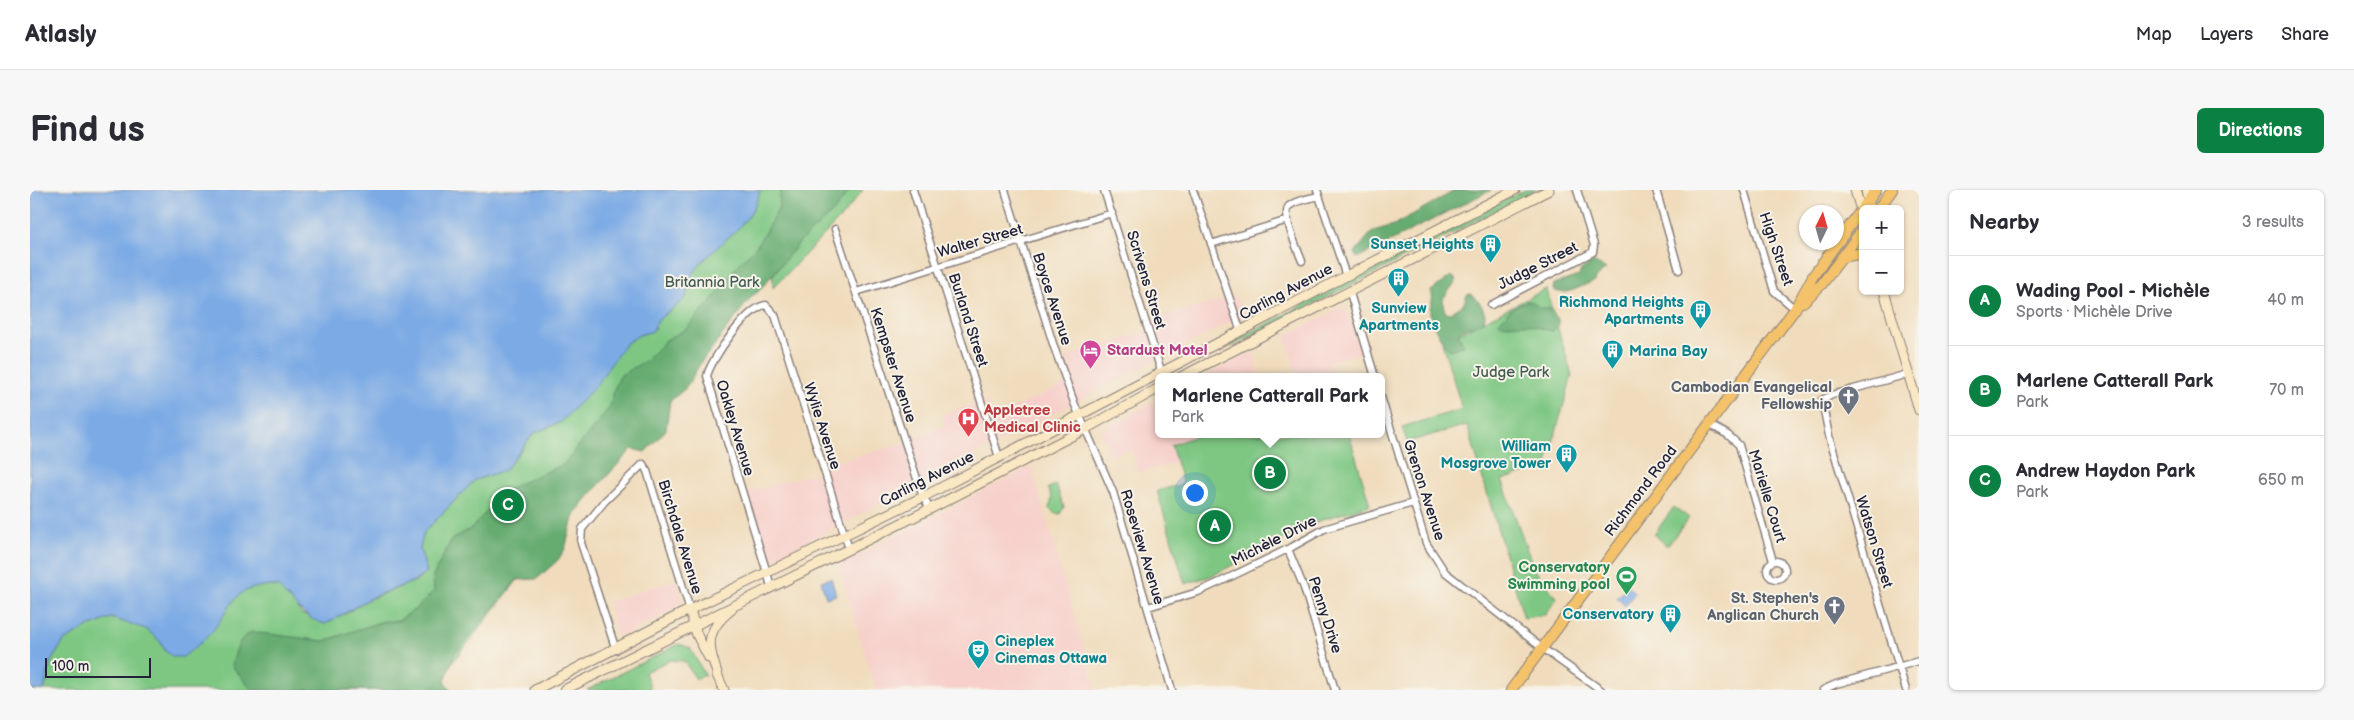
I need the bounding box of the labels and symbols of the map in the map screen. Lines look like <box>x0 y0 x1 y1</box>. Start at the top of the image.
north arrow <box>1799 205 1844 250</box>
street label: High Street <box>1755 210 1798 289</box>
street label: Walter Street <box>935 220 1025 262</box>
street label: Scrivens Street <box>1122 228 1170 332</box>
building icon: Sunset Heights <box>1478 232 1502 263</box>
place label: Sunset Heights <box>1371 235 1474 254</box>
street label: Judge Street <box>1495 238 1582 294</box>
street label: Boyce Avenue <box>1028 250 1076 348</box>
street label: Carling Avenue <box>1236 259 1336 325</box>
building icon: Sunview Apartments <box>1387 267 1411 298</box>
street label: Burland Street <box>944 271 992 370</box>
park label: Britannia Park <box>665 273 760 292</box>
place label: Richmond Heights Apartments <box>1559 293 1684 329</box>
place label: Sunview Apartments <box>1358 299 1439 335</box>
building icon: Richmond Heights Apartments <box>1688 299 1712 330</box>
street label: Kempster Avenue <box>865 305 921 425</box>
hotel icon: Stardust Motel <box>1079 338 1103 369</box>
building icon: Marina Bay <box>1601 339 1625 370</box>
place label: Stardust Motel <box>1107 341 1207 360</box>
place label: Marina Bay <box>1629 342 1707 361</box>
park label: Judge Park <box>1473 363 1550 382</box>
street label: Oakley Avenue <box>711 378 759 478</box>
place label: Cambodian Evangelical Fellowship <box>1671 378 1832 414</box>
street label: Wylie Avenue <box>799 380 845 472</box>
church icon: Cambodian Evangelical Fellowship <box>1836 384 1860 415</box>
place label: Appletree Medical Clinic <box>983 401 1081 437</box>
hospital icon: Appletree Medical Clinic <box>956 407 980 438</box>
street label: Grenon Avenue <box>1399 437 1449 543</box>
place label: William Mosgrove Tower <box>1440 437 1552 473</box>
street label: Richmond Road <box>1601 442 1681 540</box>
building icon: William Mosgrove Tower <box>1555 443 1579 474</box>
street label: Carling Avenue <box>877 447 977 511</box>
street label: Marielle Court <box>1744 447 1790 545</box>
pin: B <box>1254 454 1286 492</box>
street label: Birchdale Avenue <box>654 477 706 597</box>
your location <box>1182 480 1208 506</box>
pin: C <box>492 486 524 524</box>
street label: Roseview Avenue <box>1115 487 1169 607</box>
street label: Watson Street <box>1851 494 1897 591</box>
pin: A <box>1199 507 1231 545</box>
street label: Michèle Drive <box>1228 511 1320 571</box>
place label: Conservatory Swimming pool <box>1508 558 1610 594</box>
sports icon: Conservatory Swimming pool <box>1614 564 1638 595</box>
street label: Penny Drive <box>1304 574 1346 656</box>
place label: St. Stephen's Anglican Church <box>1706 589 1819 625</box>
church icon: St. Stephen's Anglican Church <box>1823 595 1847 626</box>
building icon: Conservatory <box>1658 602 1682 633</box>
place label: Conservatory <box>1562 605 1654 624</box>
place label: Cineplex Cinemas Ottawa <box>995 632 1107 668</box>
theatre icon: Cineplex Cinemas Ottawa <box>967 638 991 669</box>
scale bar <box>45 655 151 678</box>

